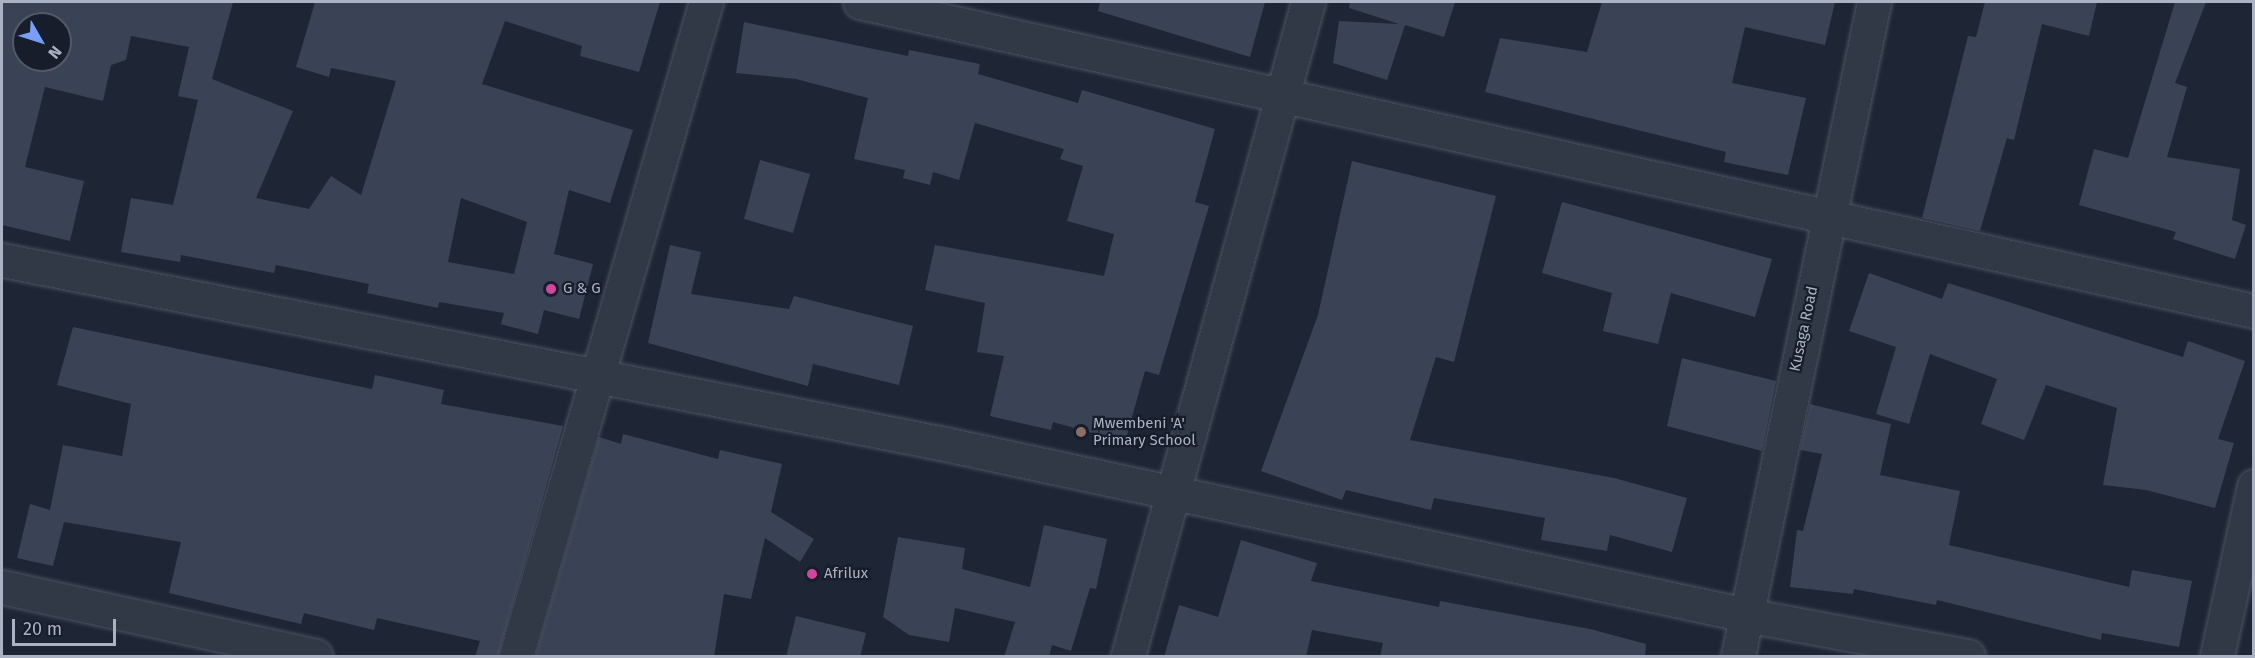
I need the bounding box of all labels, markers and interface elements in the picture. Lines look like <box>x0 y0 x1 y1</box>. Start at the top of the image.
north arrow <box>12 12 72 72</box>
text: N <box>44 42 66 62</box>
place label: G & G <box>563 280 601 298</box>
marker: G & G <box>544 282 558 296</box>
street label: Kusaga Road <box>1786 285 1822 373</box>
place label: Mwembeni 'A' Primary School <box>1093 414 1196 449</box>
marker: Mwembeni 'A' Primary School <box>1074 425 1088 439</box>
place label: Afrilux <box>824 565 868 583</box>
marker: Afrilux <box>805 567 819 581</box>
scale bar <box>15 607 118 645</box>
text: 20 m <box>23 618 62 640</box>

